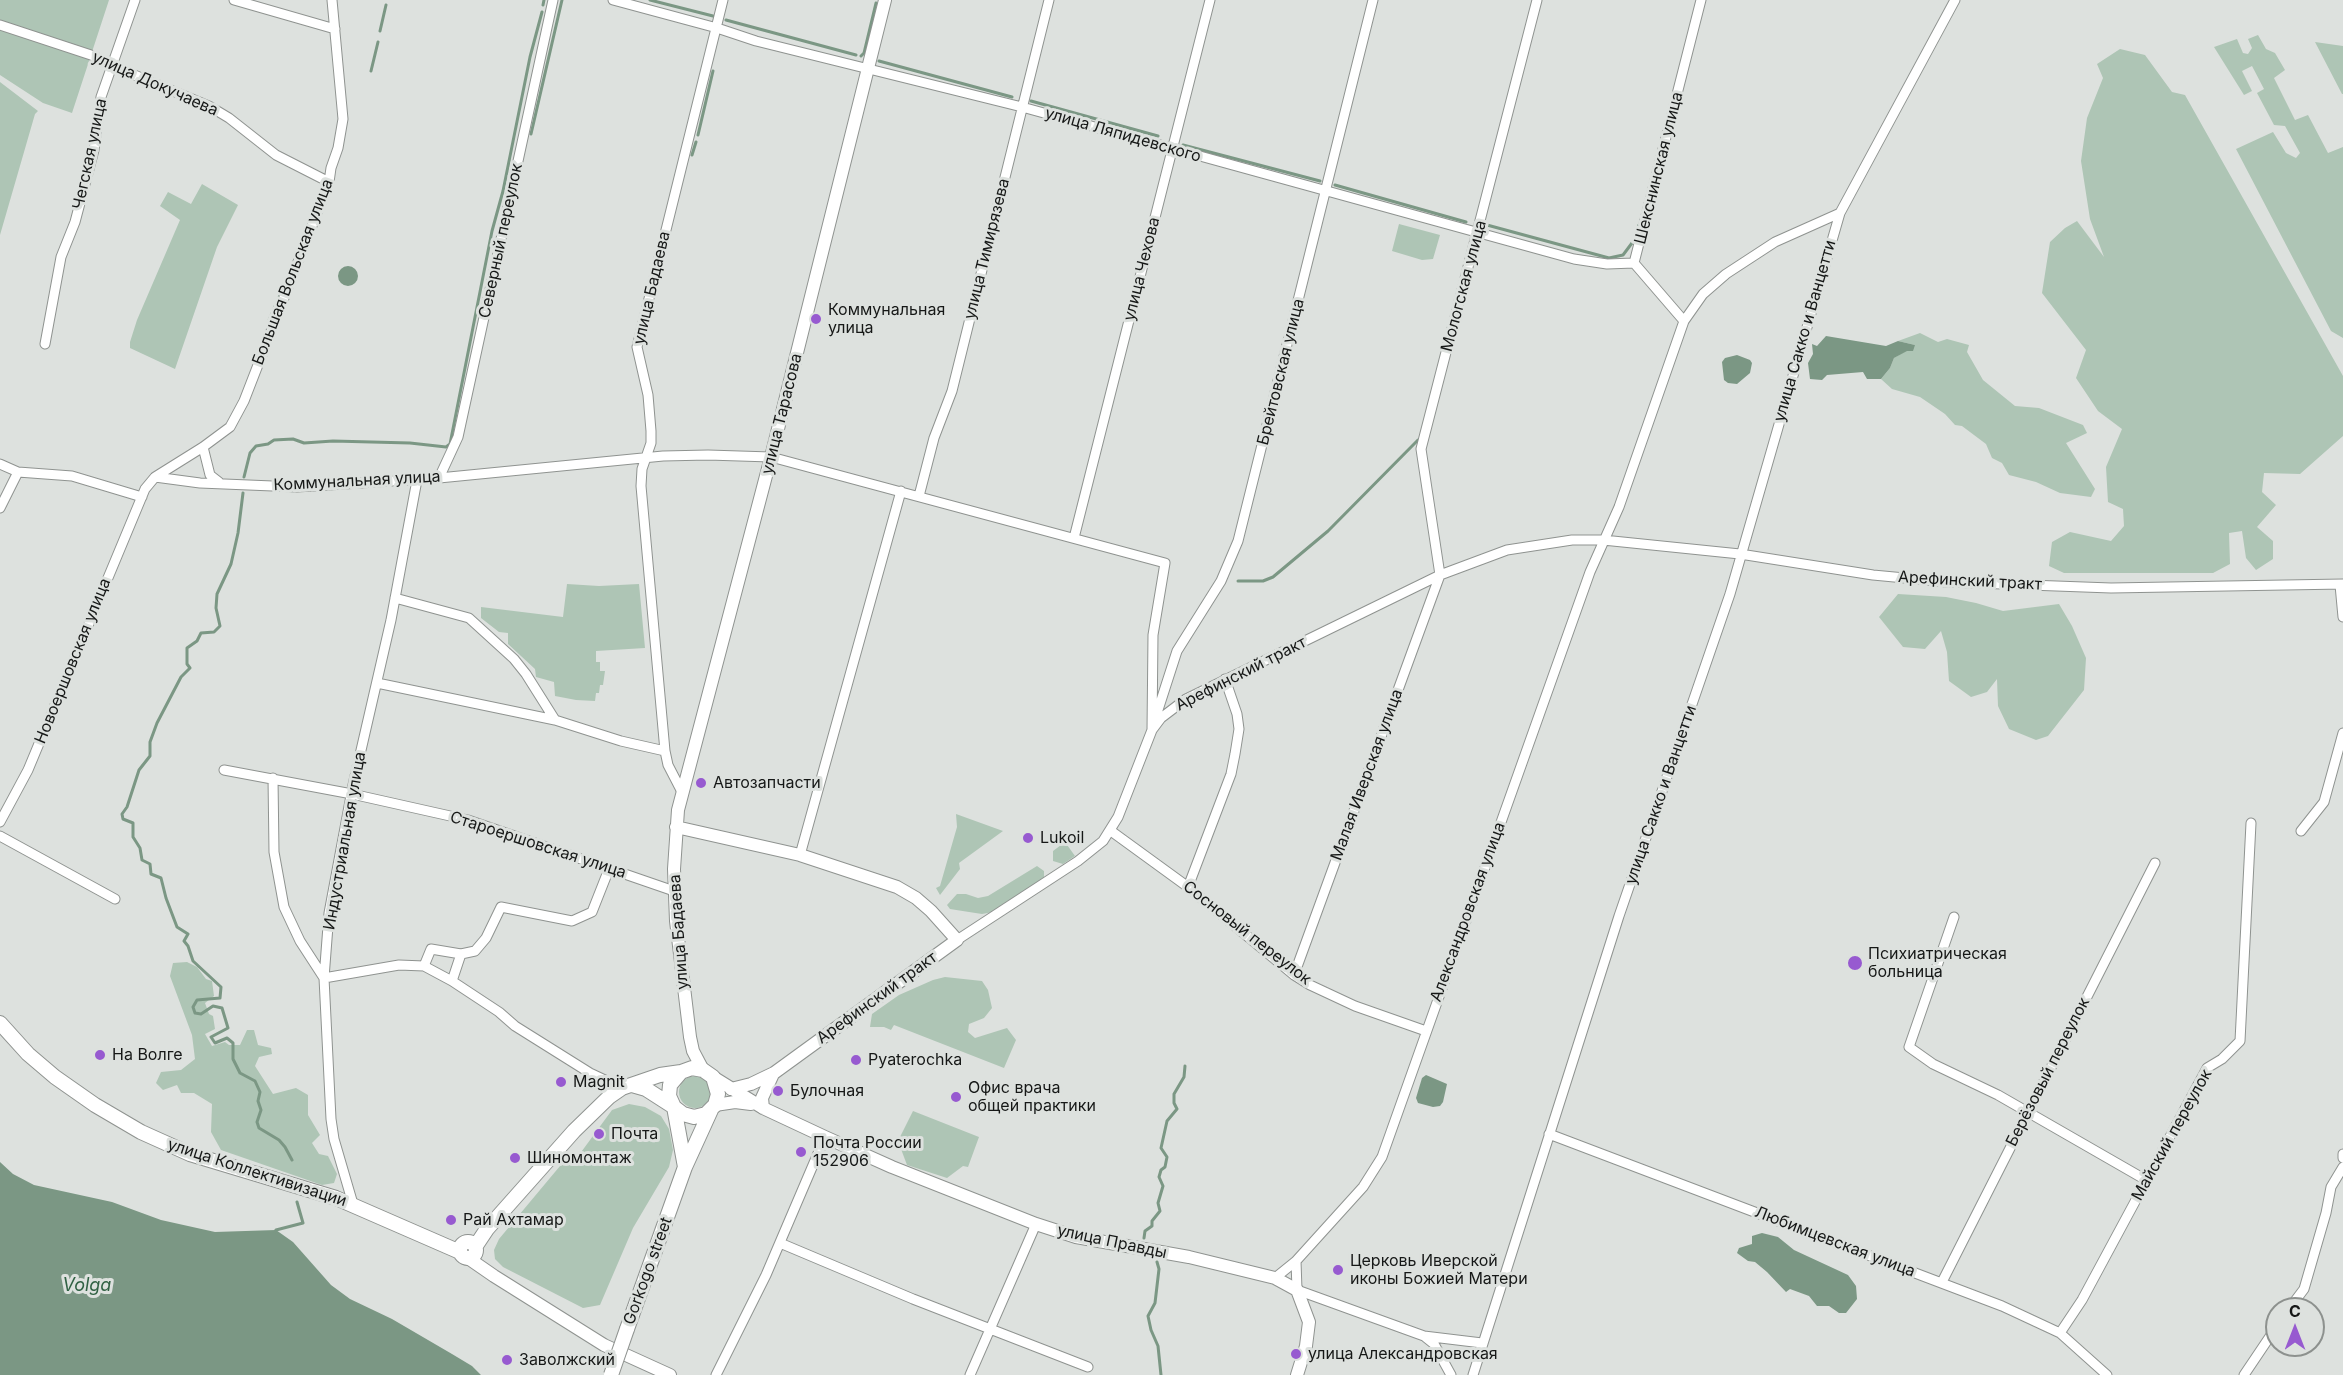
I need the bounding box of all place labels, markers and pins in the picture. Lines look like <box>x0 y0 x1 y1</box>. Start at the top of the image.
place label: Коммунальная улица <box>828 300 945 338</box>
marker: Коммунальная улица <box>809 312 823 326</box>
place label: Автозапчасти <box>713 773 821 793</box>
marker: Автозапчасти <box>694 776 708 790</box>
place label: Lukoil <box>1040 828 1084 848</box>
marker: Lukoil <box>1021 831 1035 845</box>
place label: Психиатрическая больница <box>1868 944 2007 982</box>
marker: Психиатрическая больница <box>1846 954 1864 972</box>
place label: На Волге <box>112 1045 183 1065</box>
marker: На Волге <box>93 1048 107 1062</box>
place label: Pyaterochka <box>868 1050 962 1070</box>
marker: Pyaterochka <box>849 1053 863 1067</box>
place label: Magnit <box>573 1072 625 1092</box>
marker: Magnit <box>554 1075 568 1089</box>
place label: Офис врача общей практики <box>968 1078 1096 1116</box>
place label: Булочная <box>790 1081 864 1101</box>
marker: Булочная <box>771 1084 785 1098</box>
marker: Офис врача общей практики <box>949 1090 963 1104</box>
place label: Почта <box>611 1124 658 1144</box>
marker: Почта <box>592 1127 606 1141</box>
place label: Почта России 152906 <box>813 1133 922 1171</box>
marker: Почта России 152906 <box>794 1145 808 1159</box>
place label: Шиномонтаж <box>527 1148 632 1168</box>
marker: Шиномонтаж <box>508 1151 522 1165</box>
place label: Рай Ахтамар <box>463 1210 564 1230</box>
marker: Рай Ахтамар <box>444 1213 458 1227</box>
place label: Церковь Иверской иконы Божией Матери <box>1350 1251 1528 1289</box>
marker: Церковь Иверской иконы Божией Матери <box>1331 1263 1345 1277</box>
place label: улица Александровская <box>1308 1344 1498 1364</box>
marker: улица Александровская <box>1289 1347 1303 1361</box>
place label: Заволжский <box>519 1350 615 1370</box>
marker: Заволжский <box>500 1353 514 1367</box>

